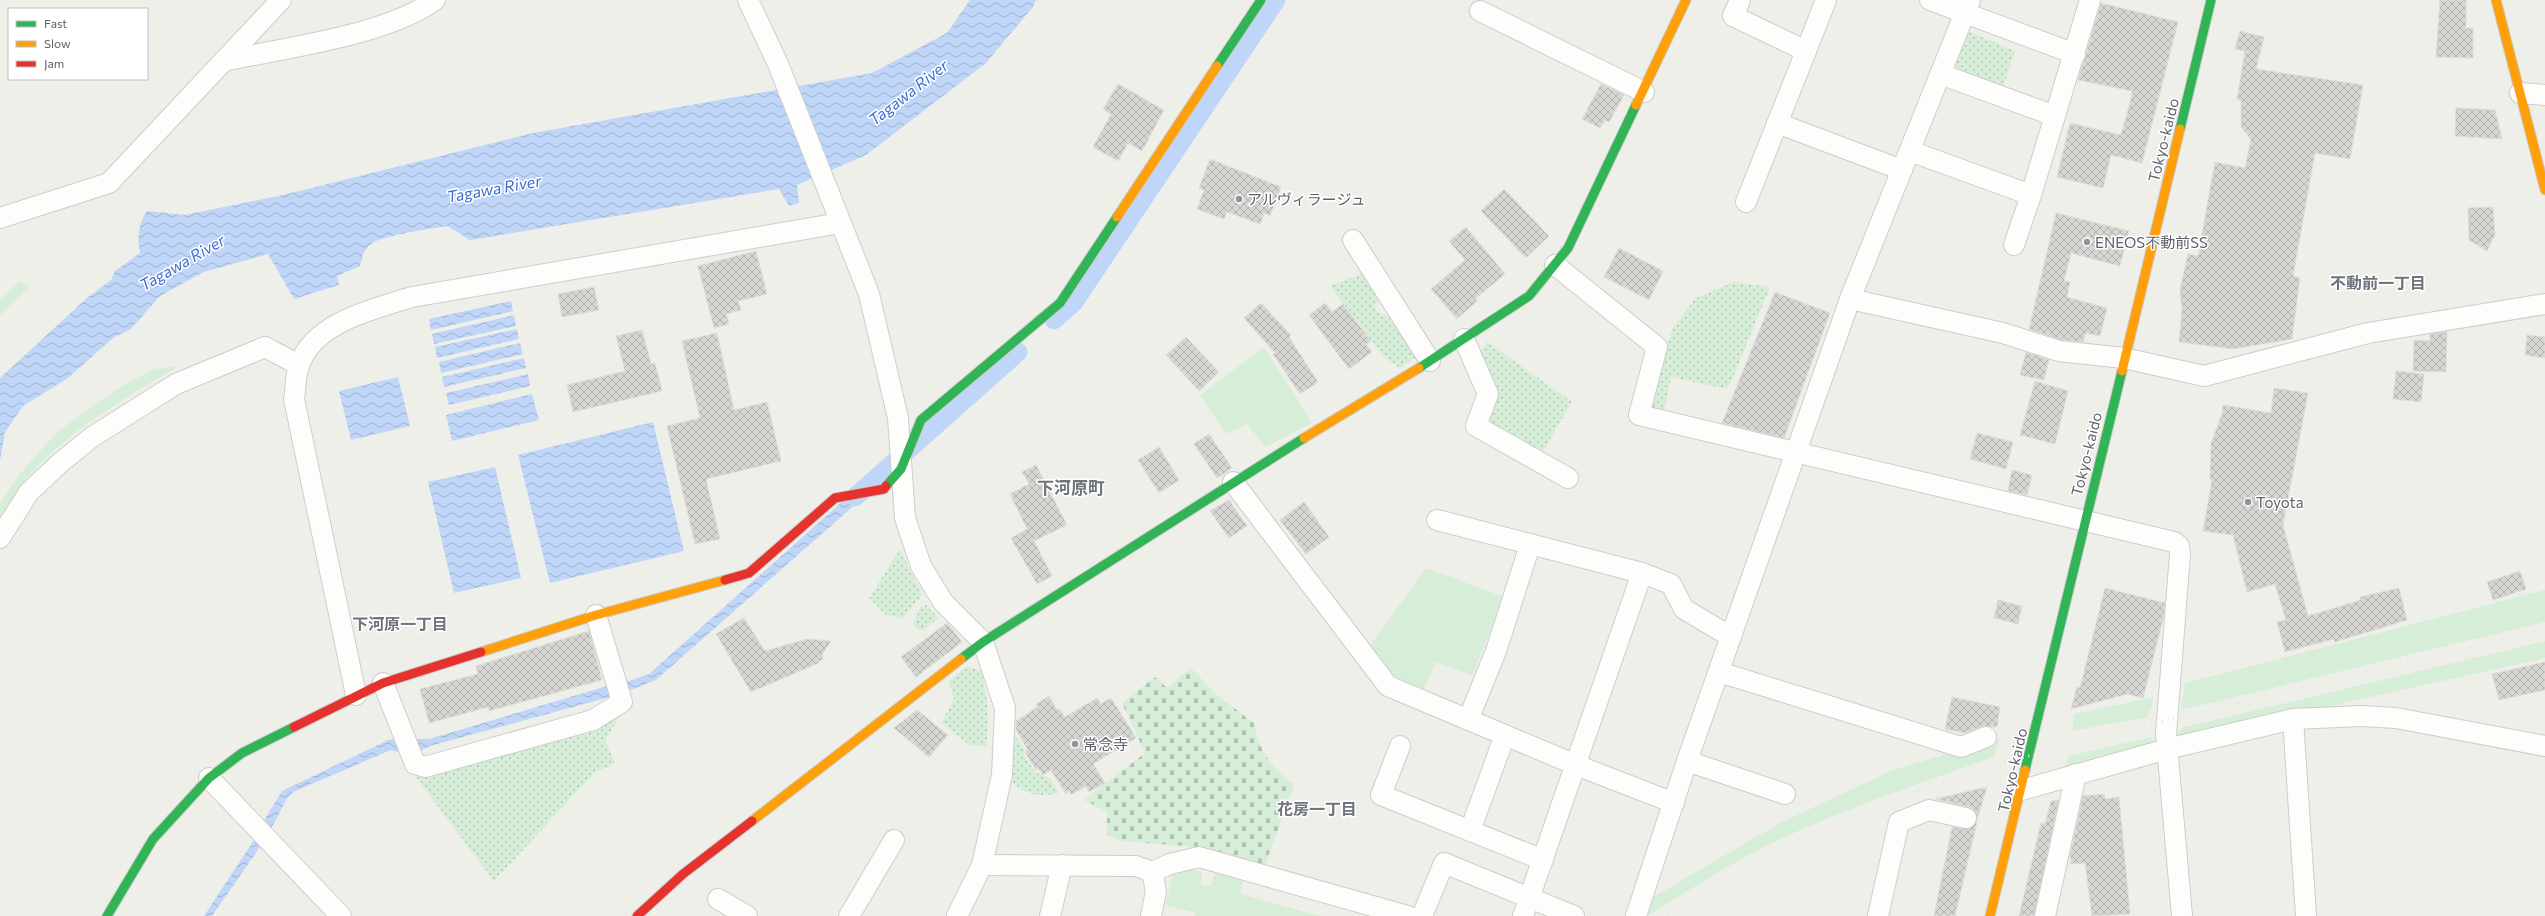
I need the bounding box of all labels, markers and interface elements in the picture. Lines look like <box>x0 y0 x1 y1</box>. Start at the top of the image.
legend <box>8 8 148 80</box>
text: Fast <box>44 16 67 30</box>
text: Slow <box>44 36 71 50</box>
water label: Tagawa River <box>864 55 952 129</box>
text: Jam <box>44 56 64 71</box>
street label: Tokyo-kaido <box>2144 96 2182 184</box>
water label: Tagawa River <box>445 170 543 206</box>
place label: アルヴィラージュ <box>1247 190 1366 208</box>
marker: アルヴィラージュ <box>1234 194 1244 204</box>
water label: Tagawa River <box>136 230 229 294</box>
place label: ENEOS不動前SS <box>2095 233 2208 251</box>
marker: ENEOS不動前SS <box>2082 237 2092 247</box>
district label: 不動前一丁目 <box>2330 273 2426 292</box>
street label: Tokyo-kaido <box>2067 410 2105 498</box>
district label: 下河原町 <box>1037 477 1105 498</box>
place label: Toyota <box>2256 493 2304 511</box>
marker: Toyota <box>2243 497 2253 507</box>
district label: 下河原一丁目 <box>352 614 448 633</box>
street label: Tokyo-kaido <box>1994 726 2030 814</box>
place label: 常念寺 <box>1083 735 1128 753</box>
marker: 常念寺 <box>1070 739 1080 749</box>
district label: 花房一丁目 <box>1277 799 1357 818</box>

